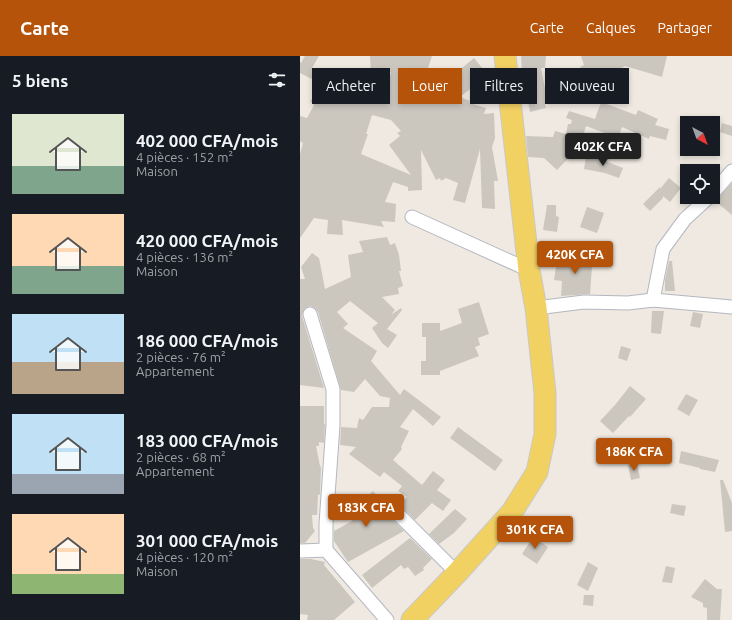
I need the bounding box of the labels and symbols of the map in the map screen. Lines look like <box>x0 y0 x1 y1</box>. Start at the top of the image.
north arrow <box>680 116 720 156</box>
pin: 402K CFA <box>562 133 644 167</box>
pin: 420K CFA <box>534 241 616 275</box>
pin: 186K CFA <box>593 438 675 472</box>
pin: 183K CFA <box>325 494 407 528</box>
pin: 301K CFA <box>494 516 576 550</box>

